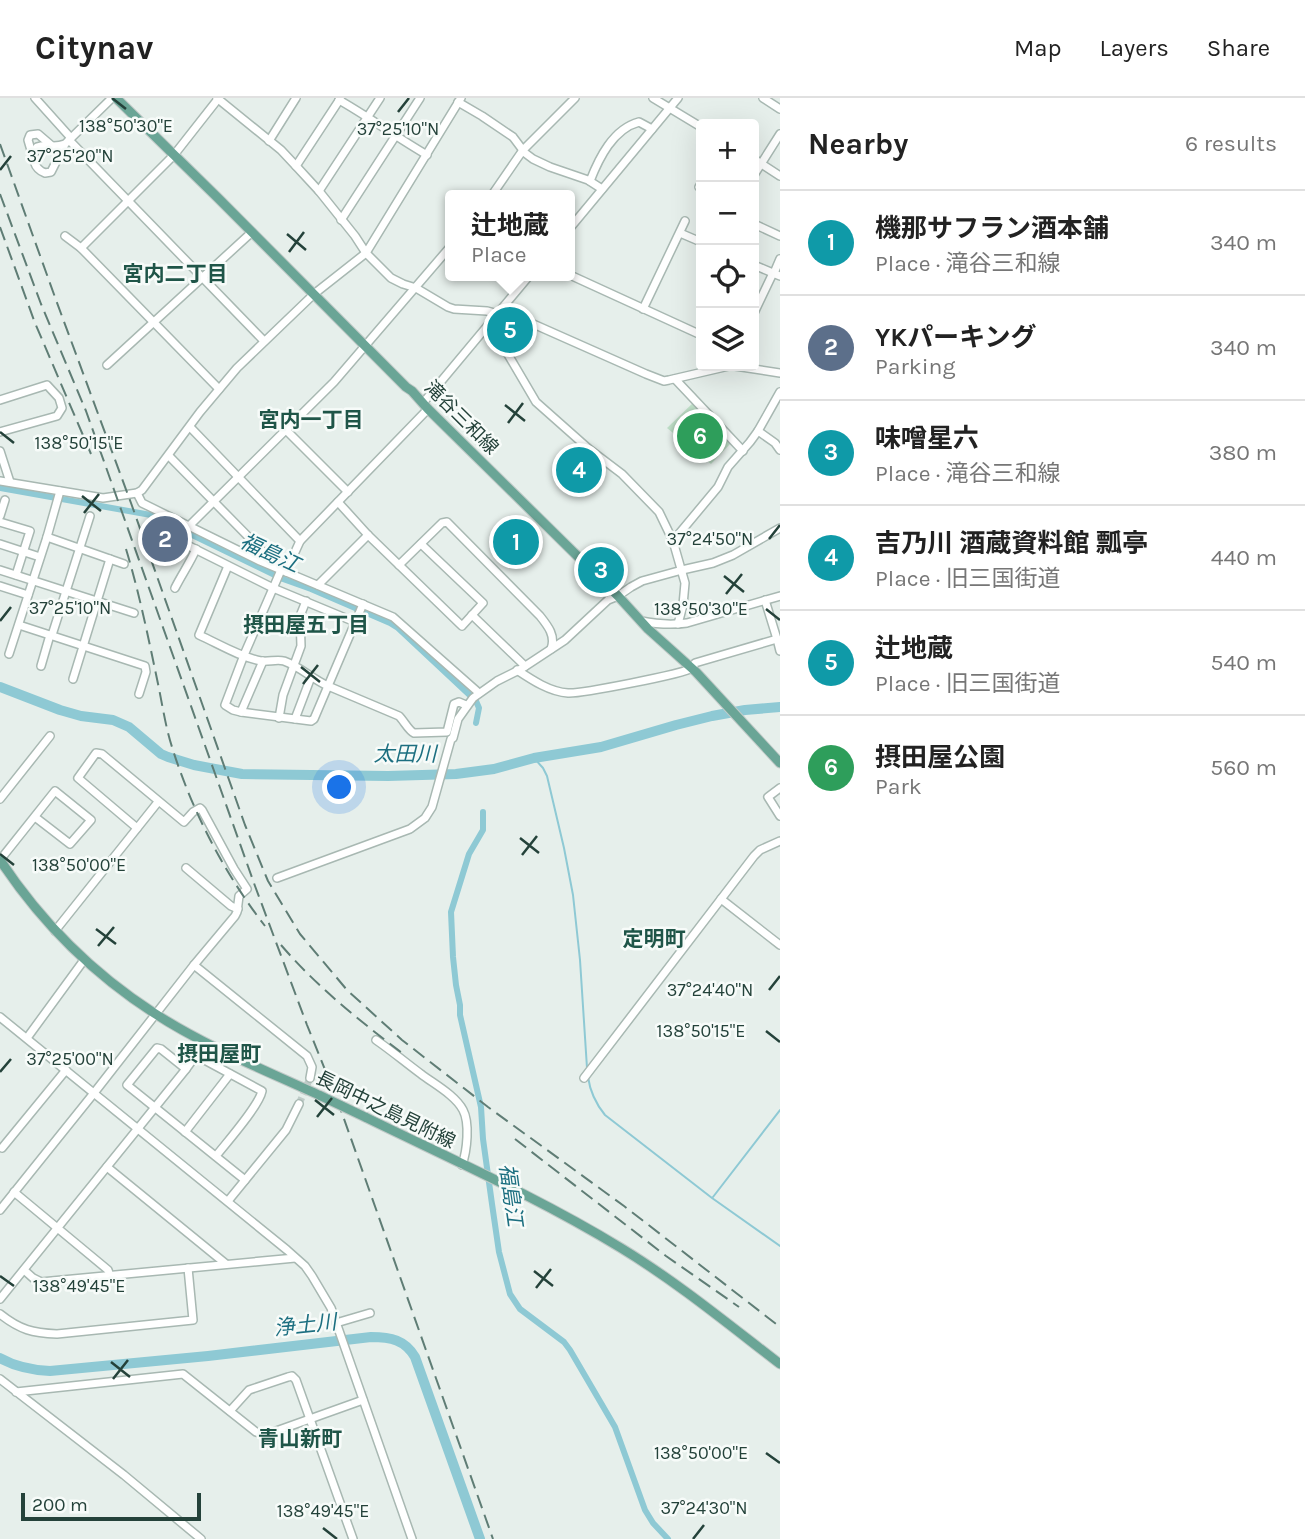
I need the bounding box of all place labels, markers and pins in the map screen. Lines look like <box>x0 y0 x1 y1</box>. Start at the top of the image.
pin: 5 <box>487 304 533 356</box>
pin: 6 <box>677 410 723 462</box>
pin: 4 <box>556 444 602 496</box>
pin: 2 <box>142 513 188 565</box>
pin: 1 <box>493 516 539 568</box>
pin: 3 <box>578 544 624 596</box>

